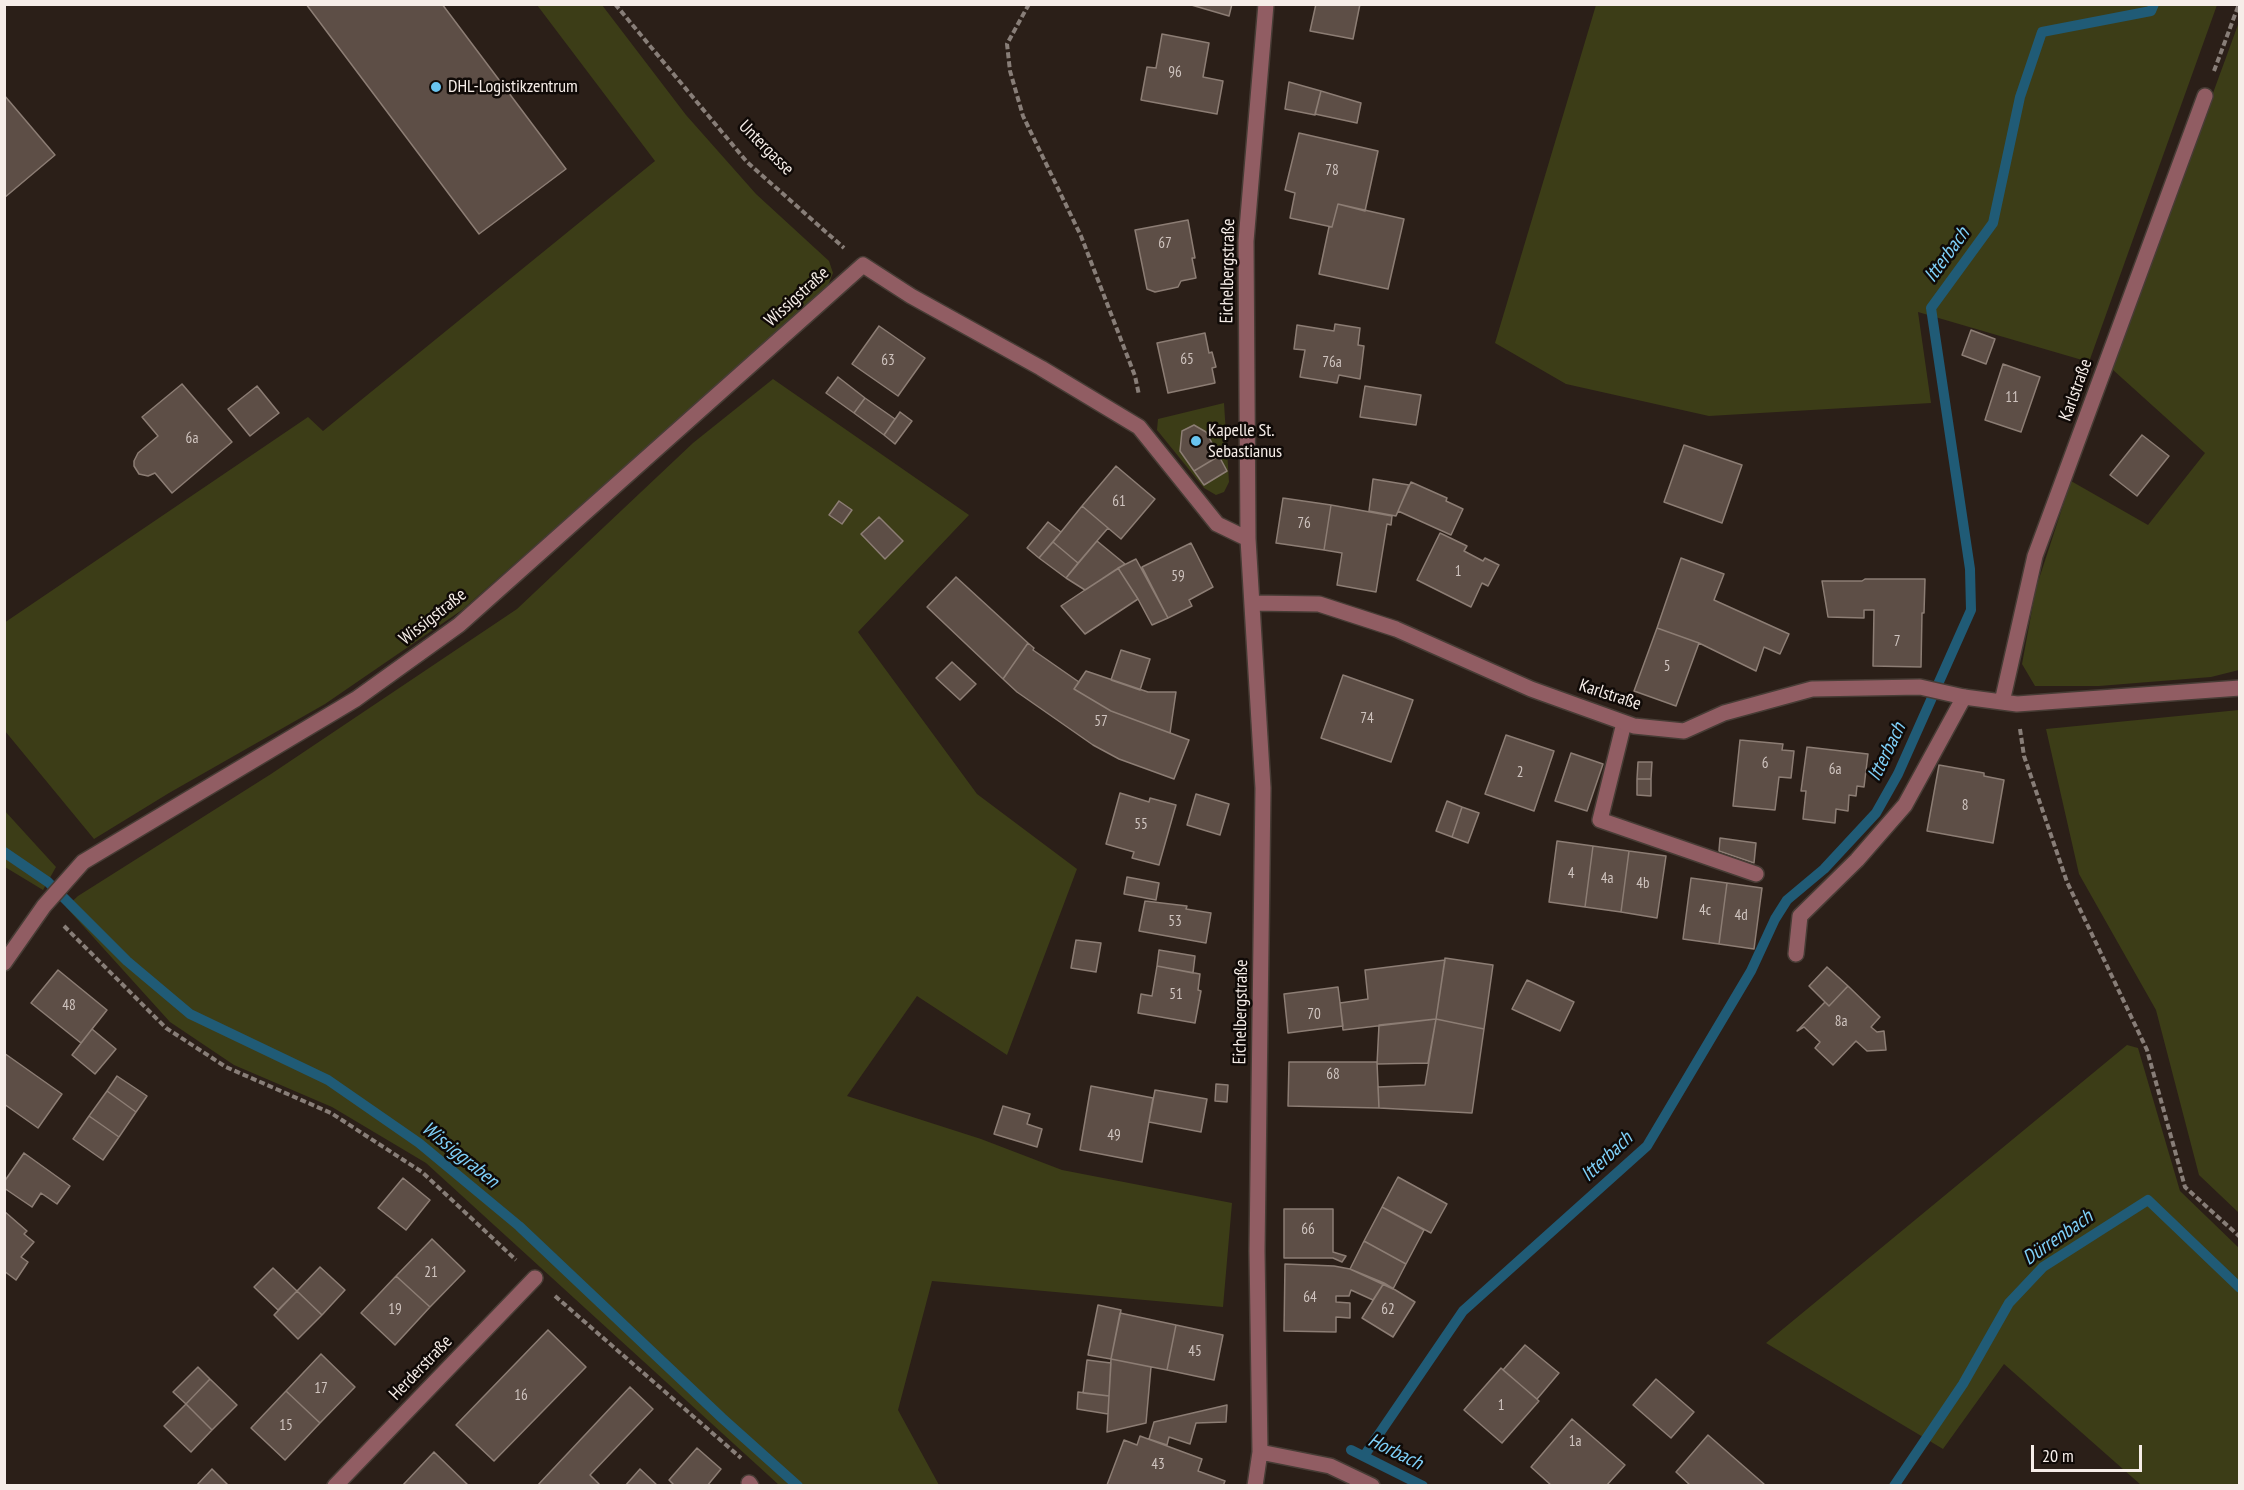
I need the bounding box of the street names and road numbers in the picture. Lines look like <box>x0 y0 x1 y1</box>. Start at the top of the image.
street label: Untergasse <box>734 116 798 180</box>
street label: Eichelbergstraße <box>1216 218 1240 324</box>
street label: Wissigstraße <box>760 262 834 332</box>
street label: Karlstraße <box>2055 356 2097 424</box>
street label: Wissigstraße <box>395 584 471 650</box>
street label: Karlstraße <box>1576 675 1644 715</box>
street label: Eichelbergstraße <box>1229 959 1253 1065</box>
street label: Herderstraße <box>385 1331 457 1405</box>

